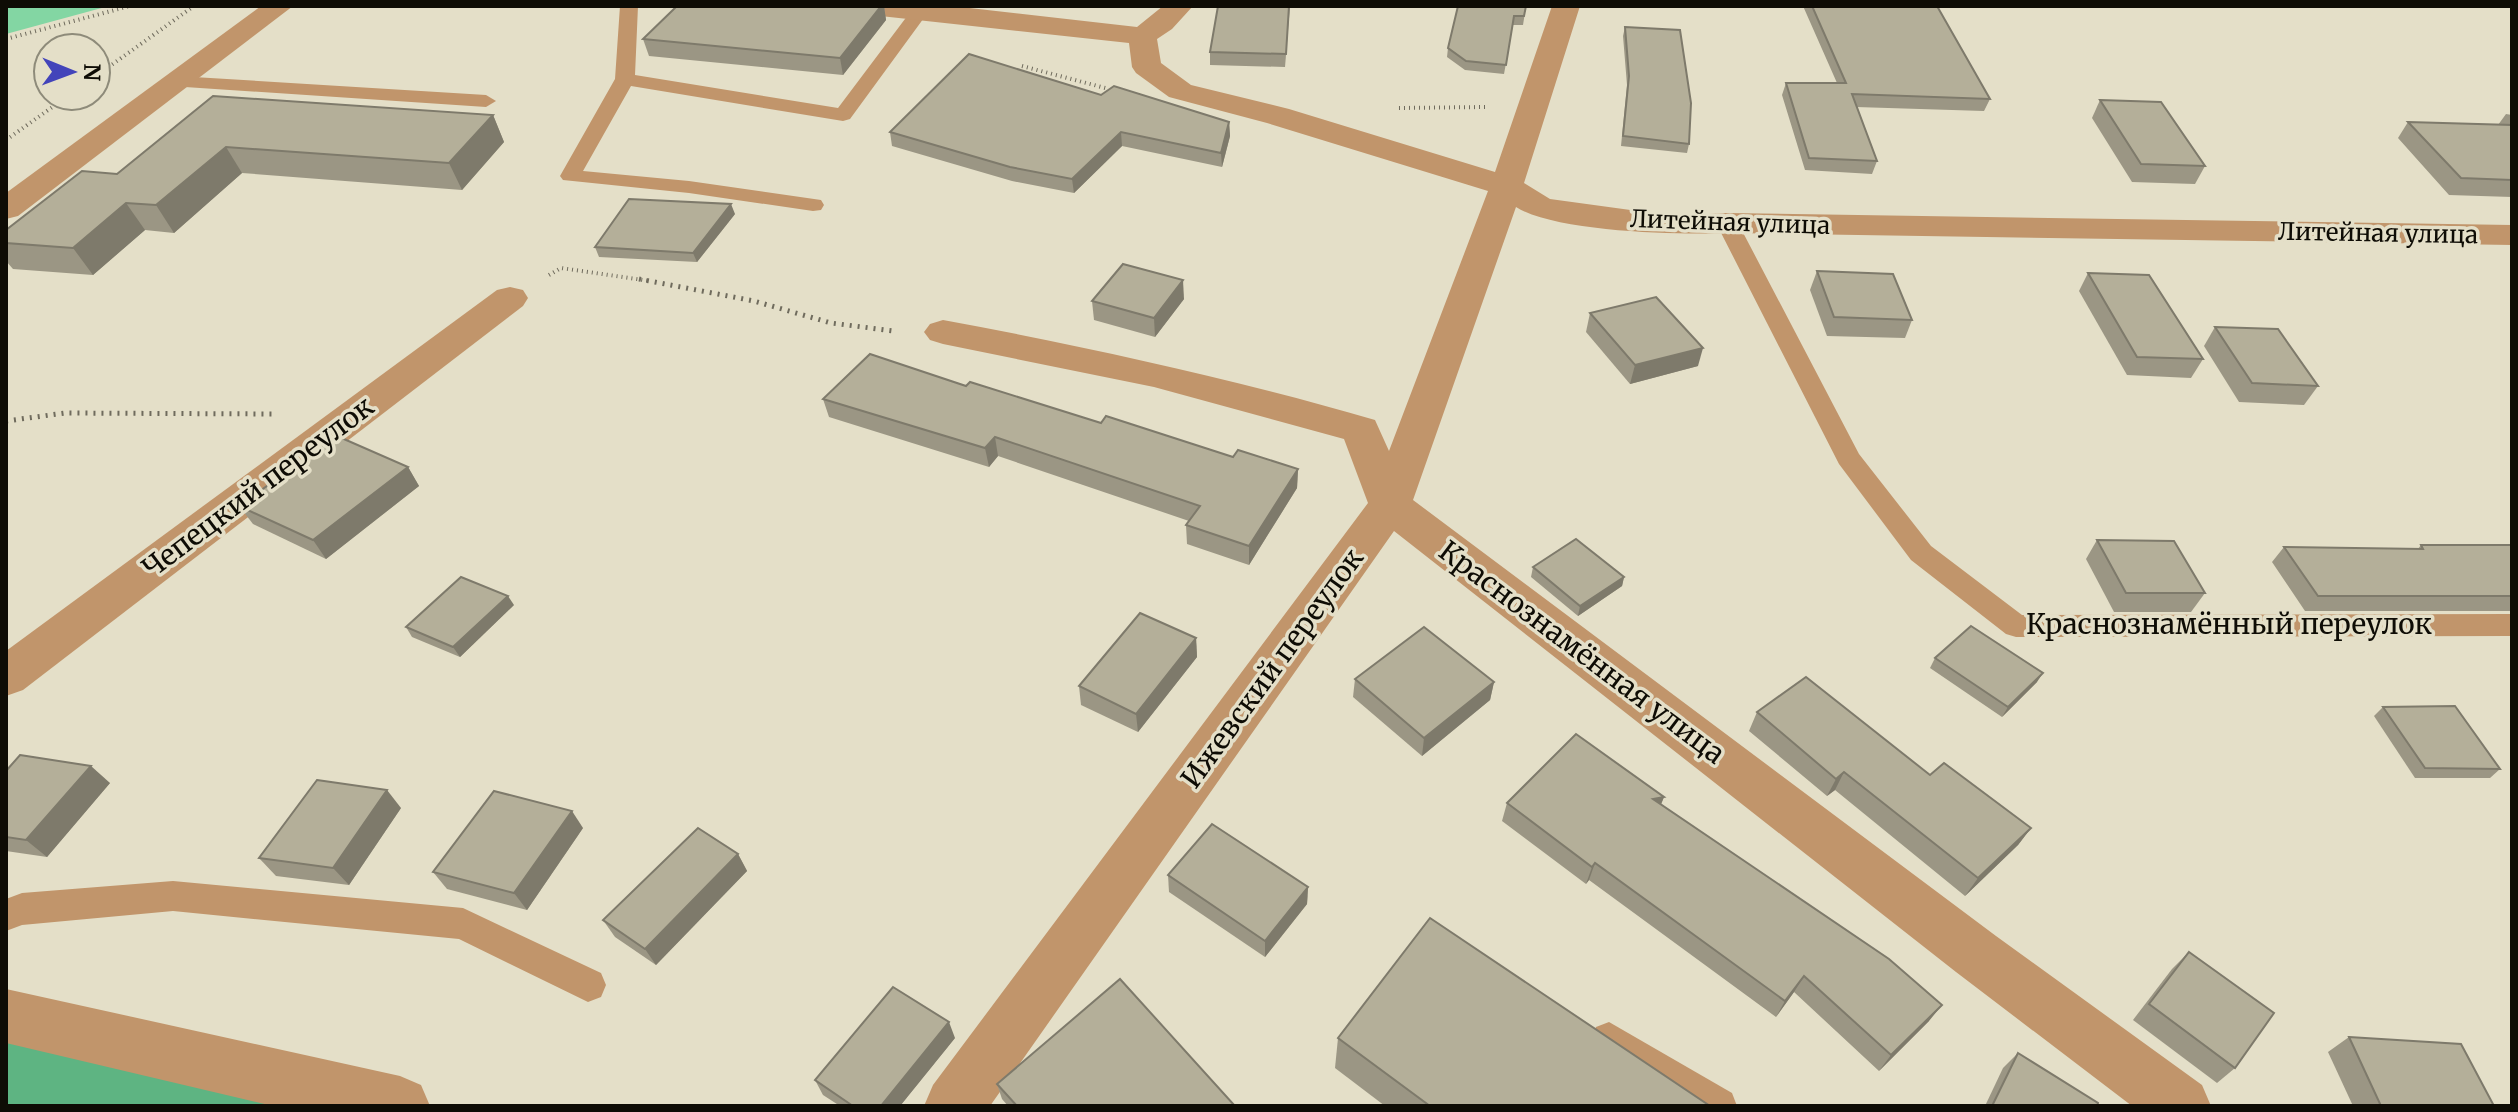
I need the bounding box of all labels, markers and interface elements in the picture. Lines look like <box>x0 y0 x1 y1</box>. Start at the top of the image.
north arrow <box>32 32 112 112</box>
text: N <box>78 63 106 82</box>
street label: Литейная улица <box>1629 203 1831 241</box>
street label: Литейная улица <box>2278 216 2478 250</box>
street label: Чепецкий переулок <box>135 388 381 586</box>
street label: Краснознамённая улица <box>1432 533 1732 771</box>
street label: Ижевский переулок <box>1173 541 1371 795</box>
street label: Краснознамённый переулок <box>2026 606 2432 642</box>

